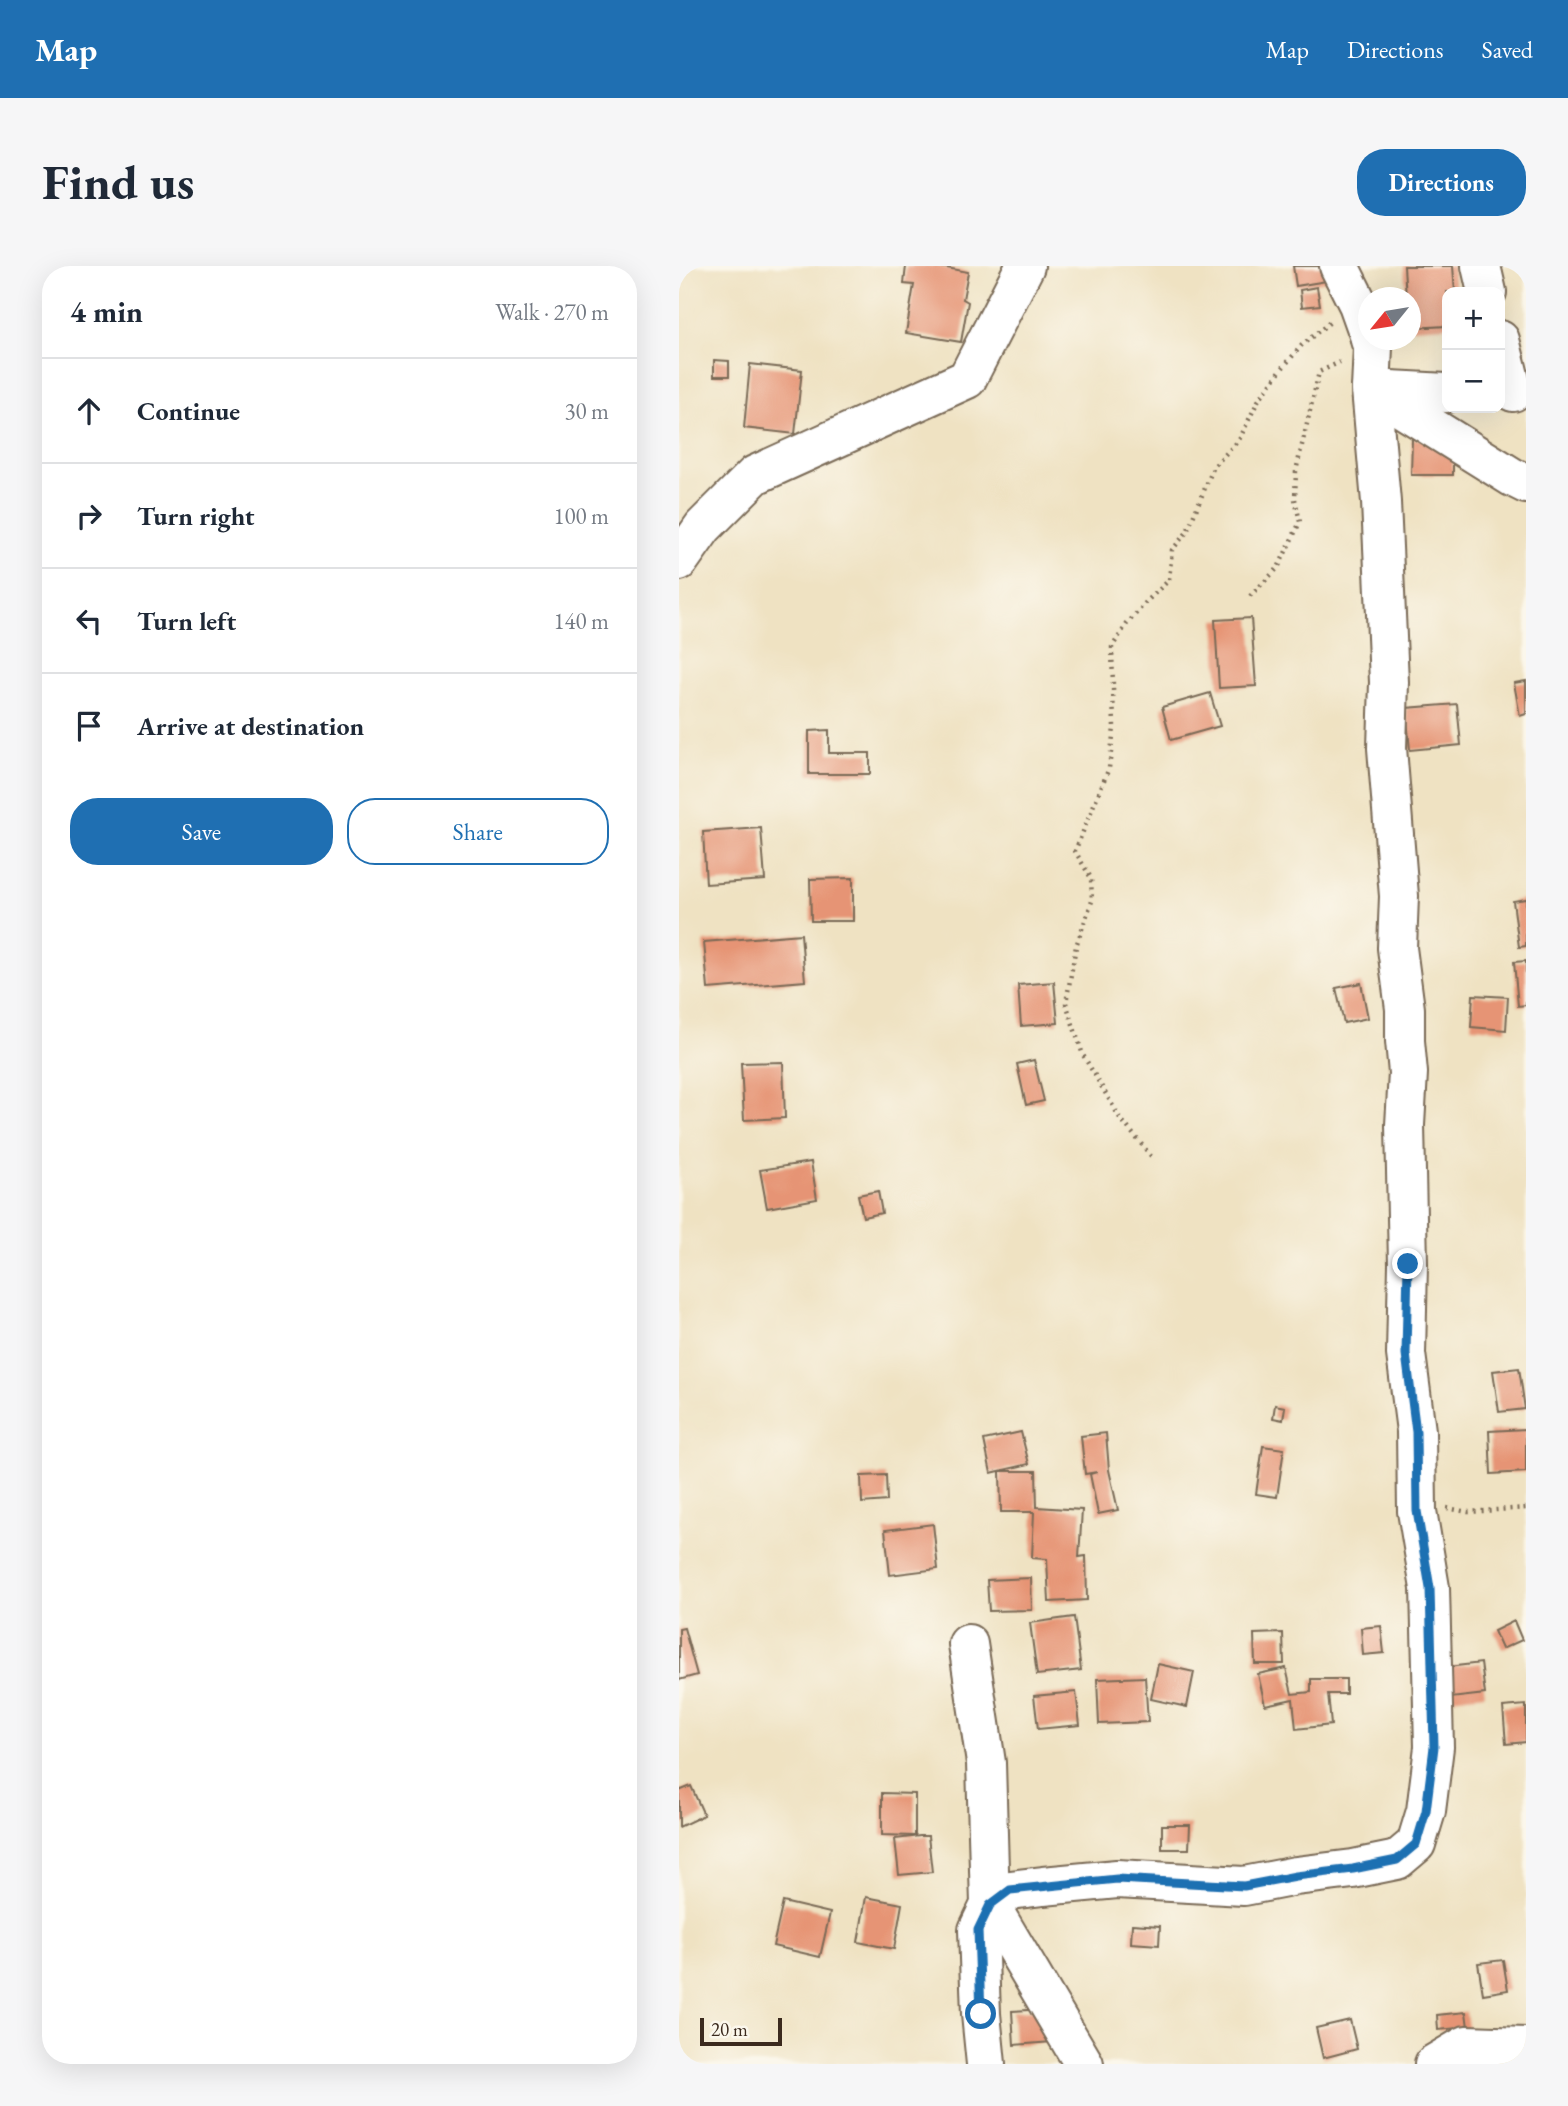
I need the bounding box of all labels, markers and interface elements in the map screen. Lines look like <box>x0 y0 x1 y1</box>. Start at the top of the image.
text: Map <box>35 28 97 71</box>
text: Map <box>1266 34 1309 65</box>
text: Directions <box>1347 34 1444 65</box>
text: Saved <box>1482 34 1533 65</box>
button: Directions <box>1357 149 1526 216</box>
text: Find us <box>42 150 194 214</box>
north arrow <box>1358 287 1421 350</box>
map controls <box>1442 287 1505 413</box>
button: + <box>1442 287 1505 350</box>
text: 4 min <box>70 292 143 331</box>
text: Walk · 270 m <box>495 297 609 327</box>
button: − <box>1442 350 1505 413</box>
icon: ahead <box>70 392 108 430</box>
text: Continue <box>137 394 240 428</box>
text: 30 m <box>564 396 609 426</box>
icon: right <box>70 497 108 535</box>
text: Turn right <box>137 499 255 533</box>
text: 100 m <box>553 501 609 531</box>
icon: left <box>70 602 108 640</box>
text: Turn left <box>137 604 236 638</box>
text: 140 m <box>553 606 609 636</box>
icon: arrive <box>70 707 108 745</box>
text: Arrive at destination <box>137 709 364 743</box>
button: Save <box>70 798 333 865</box>
button: Share <box>347 798 609 865</box>
route end <box>1392 1248 1423 1279</box>
route start <box>965 1998 996 2029</box>
scale bar <box>700 2015 782 2047</box>
text: 20 m <box>711 2017 748 2042</box>

